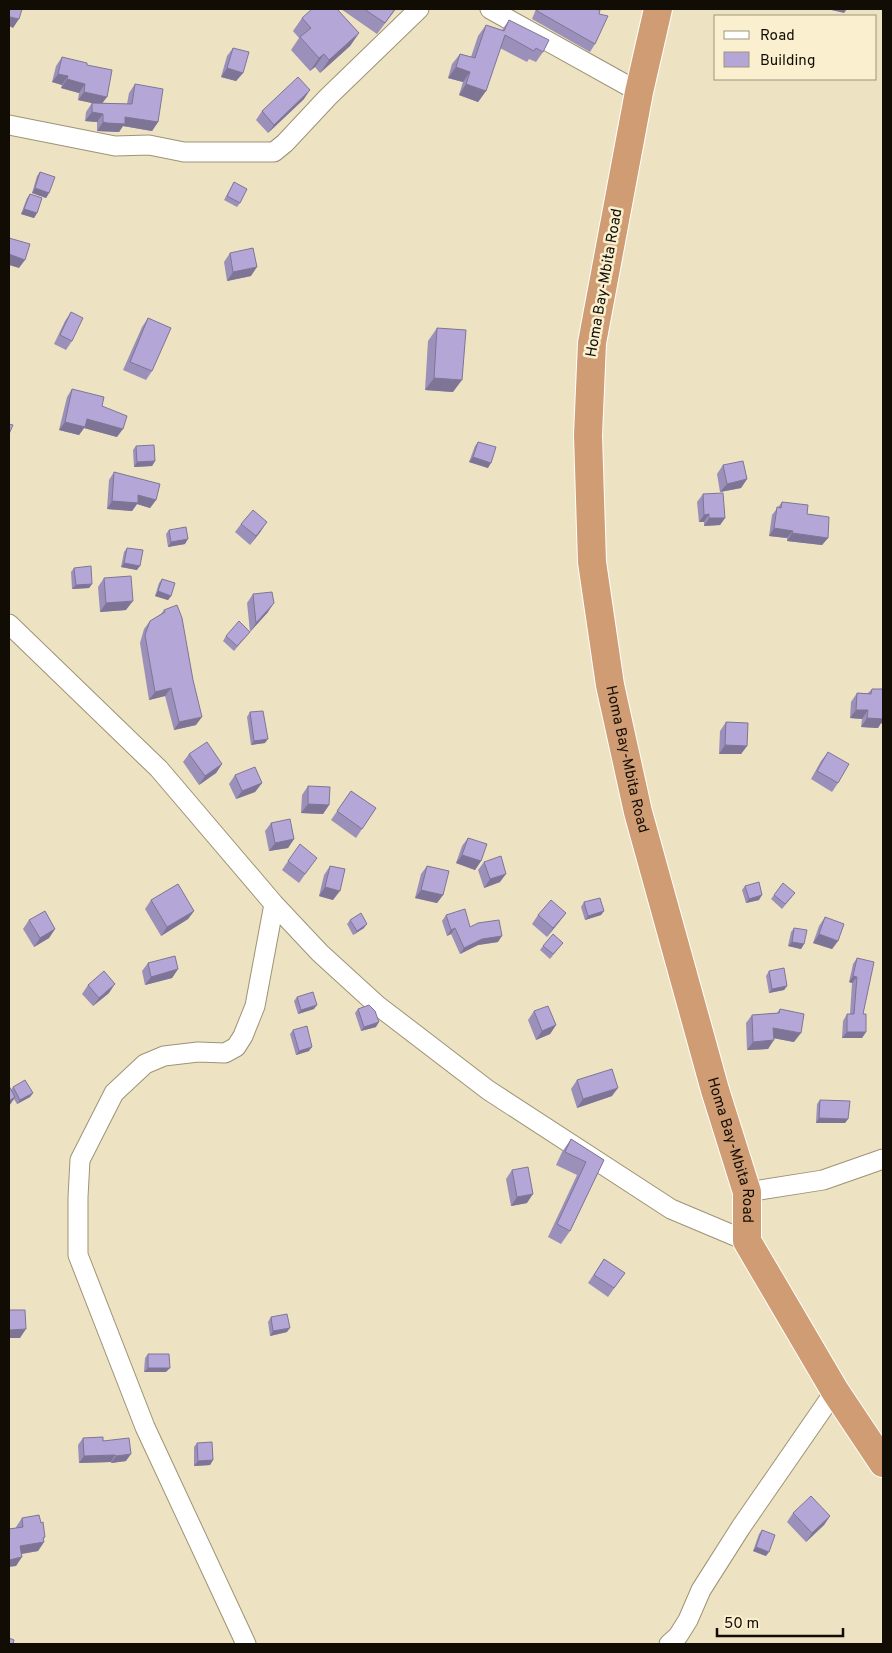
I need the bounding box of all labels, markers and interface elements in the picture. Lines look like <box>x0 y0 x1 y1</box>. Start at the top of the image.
legend <box>714 15 877 80</box>
text: Road <box>760 27 795 46</box>
text: Building <box>760 52 815 71</box>
street label: Homa Bay-Mbita Road <box>583 207 627 359</box>
street label: Homa Bay-Mbita Road <box>601 684 653 835</box>
street label: Homa Bay-Mbita Road <box>702 1075 757 1223</box>
scale bar <box>717 1606 843 1638</box>
text: 50 m <box>724 1615 759 1634</box>

